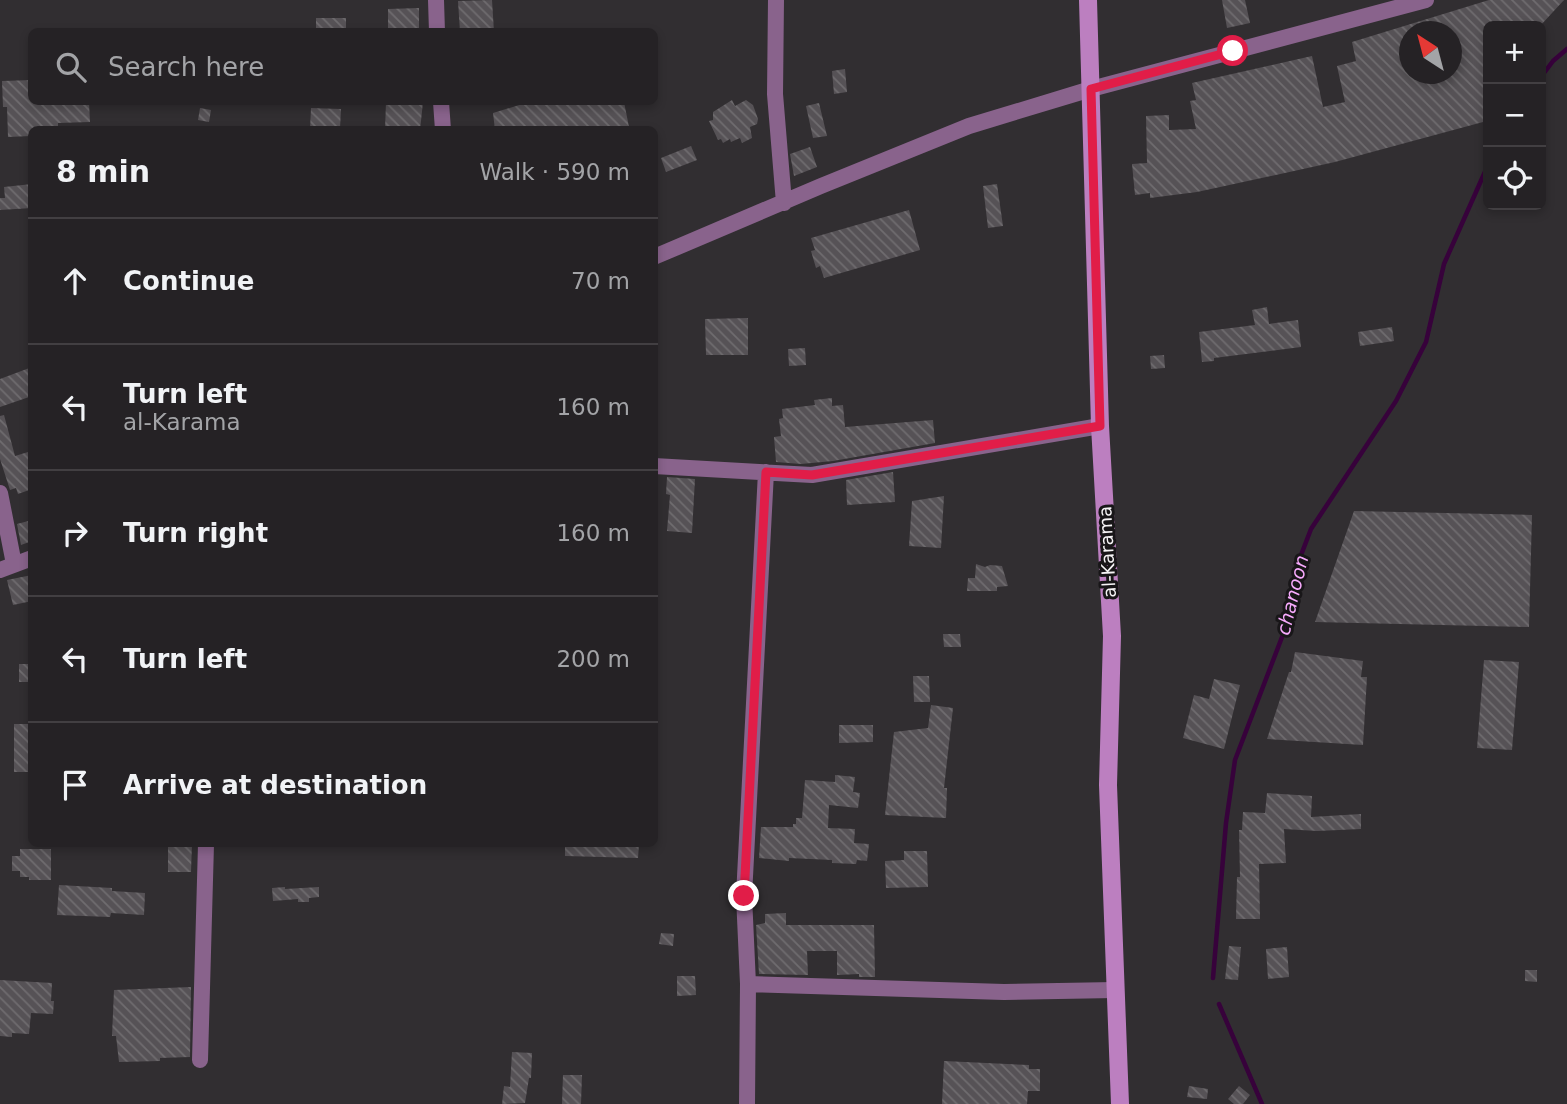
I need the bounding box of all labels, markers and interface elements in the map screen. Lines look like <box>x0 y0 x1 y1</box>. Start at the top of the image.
north arrow <box>1399 21 1462 84</box>
map controls <box>1483 21 1546 210</box>
button: + <box>1483 21 1546 84</box>
search box <box>28 28 658 105</box>
route start <box>1217 35 1248 66</box>
icon: search <box>52 48 90 86</box>
text: Search here <box>108 52 264 82</box>
button: − <box>1483 84 1546 147</box>
button: locate <box>1483 147 1546 210</box>
text: 8 min <box>56 154 150 189</box>
text: Walk · 590 m <box>479 159 630 185</box>
icon: ahead <box>56 262 94 300</box>
text: Continue <box>123 266 254 296</box>
text: 70 m <box>571 268 630 294</box>
text: Turn left <box>123 379 247 409</box>
icon: left <box>56 388 94 426</box>
text: 160 m <box>556 394 630 420</box>
text: al-Karama <box>123 409 241 435</box>
street label: al-Karama <box>1094 505 1120 599</box>
icon: right <box>56 514 94 552</box>
text: Turn right <box>123 518 268 548</box>
text: 160 m <box>556 520 630 546</box>
water label: chanoon <box>1271 553 1313 637</box>
icon: left <box>56 640 94 678</box>
text: Turn left <box>123 644 247 674</box>
text: 200 m <box>556 646 630 672</box>
icon: arrive <box>56 766 94 804</box>
text: Arrive at destination <box>123 770 427 800</box>
route end <box>728 880 759 911</box>

